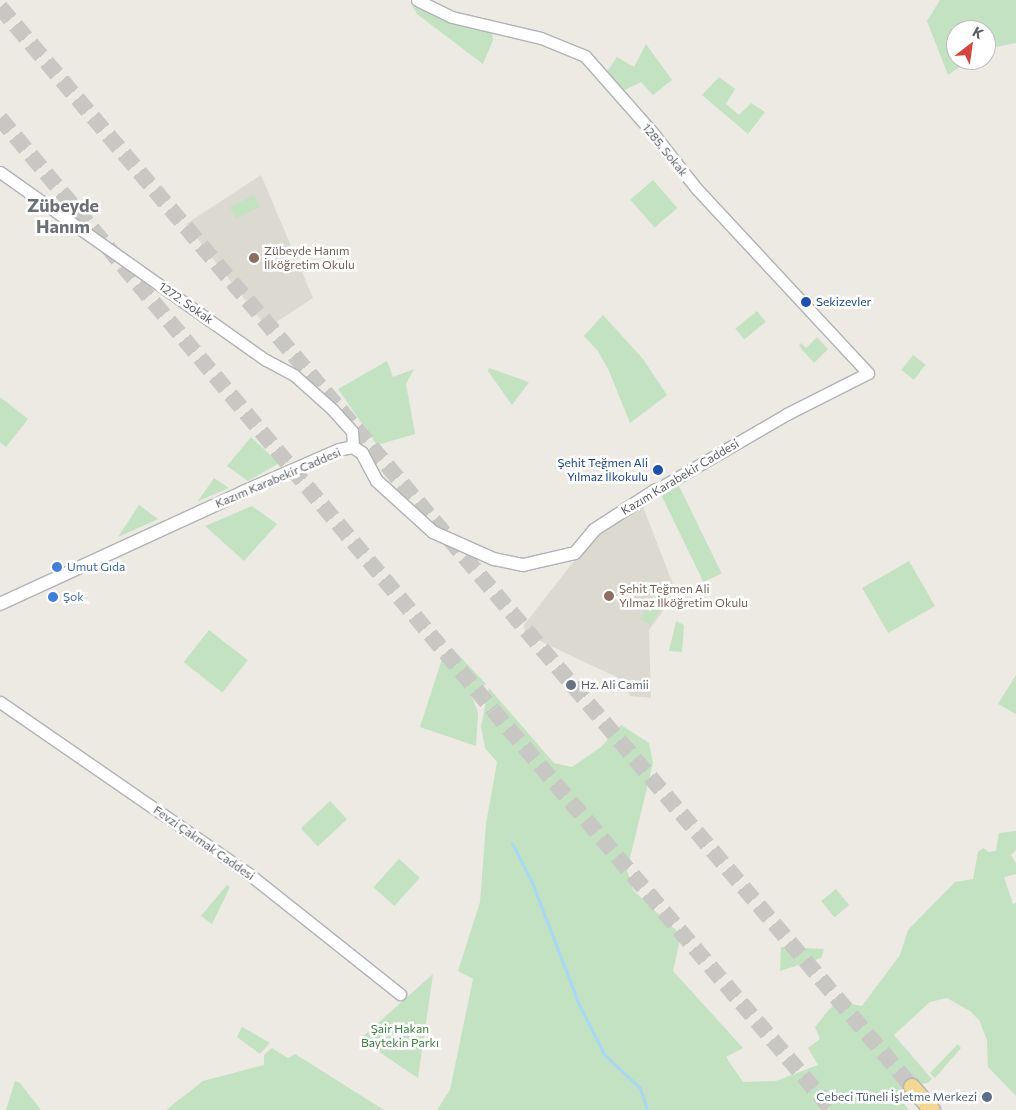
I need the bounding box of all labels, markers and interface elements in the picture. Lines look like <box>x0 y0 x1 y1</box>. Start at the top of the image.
north arrow <box>946 20 996 70</box>
text: K <box>970 23 987 42</box>
street label: 1285. Sokak <box>639 120 691 180</box>
district label: Zübeyde Hanım <box>27 195 99 238</box>
place label: Zübeyde Hanım İlköğretim Okulu <box>264 244 355 272</box>
marker: Zübeyde Hanım İlköğretim Okulu <box>248 252 260 264</box>
street label: 1272. Sokak <box>156 279 216 327</box>
place label: Sekizevler <box>816 295 871 309</box>
marker: Sekizevler <box>800 296 812 308</box>
street label: Kazım Karabekir Caddesi <box>619 436 741 518</box>
street label: Kazım Karabekir Caddesi <box>213 445 343 511</box>
place label: Şehit Teğmen Ali Yılmaz İlkokulu <box>557 456 648 484</box>
marker: Şehit Teğmen Ali Yılmaz İlkokulu <box>652 464 664 476</box>
place label: Umut Gıda <box>67 560 125 574</box>
marker: Umut Gıda <box>51 561 63 573</box>
place label: Şehit Teğmen Ali Yılmaz İlköğretim Okulu <box>619 582 748 610</box>
place label: Şok <box>63 590 84 604</box>
marker: Şehit Teğmen Ali Yılmaz İlköğretim Okulu <box>603 590 615 602</box>
marker: Şok <box>47 591 59 603</box>
place label: Hz. Ali Camii <box>581 678 649 692</box>
marker: Hz. Ali Camii <box>565 679 577 691</box>
street label: Fevzi Çakmak Caddesi <box>151 803 257 883</box>
park label: Şair Hakan Baytekin Parkı <box>361 1022 439 1050</box>
place label: Cebeci Tüneli İşletme Merkezi <box>816 1090 977 1104</box>
marker: Cebeci Tüneli İşletme Merkezi <box>981 1091 993 1103</box>

